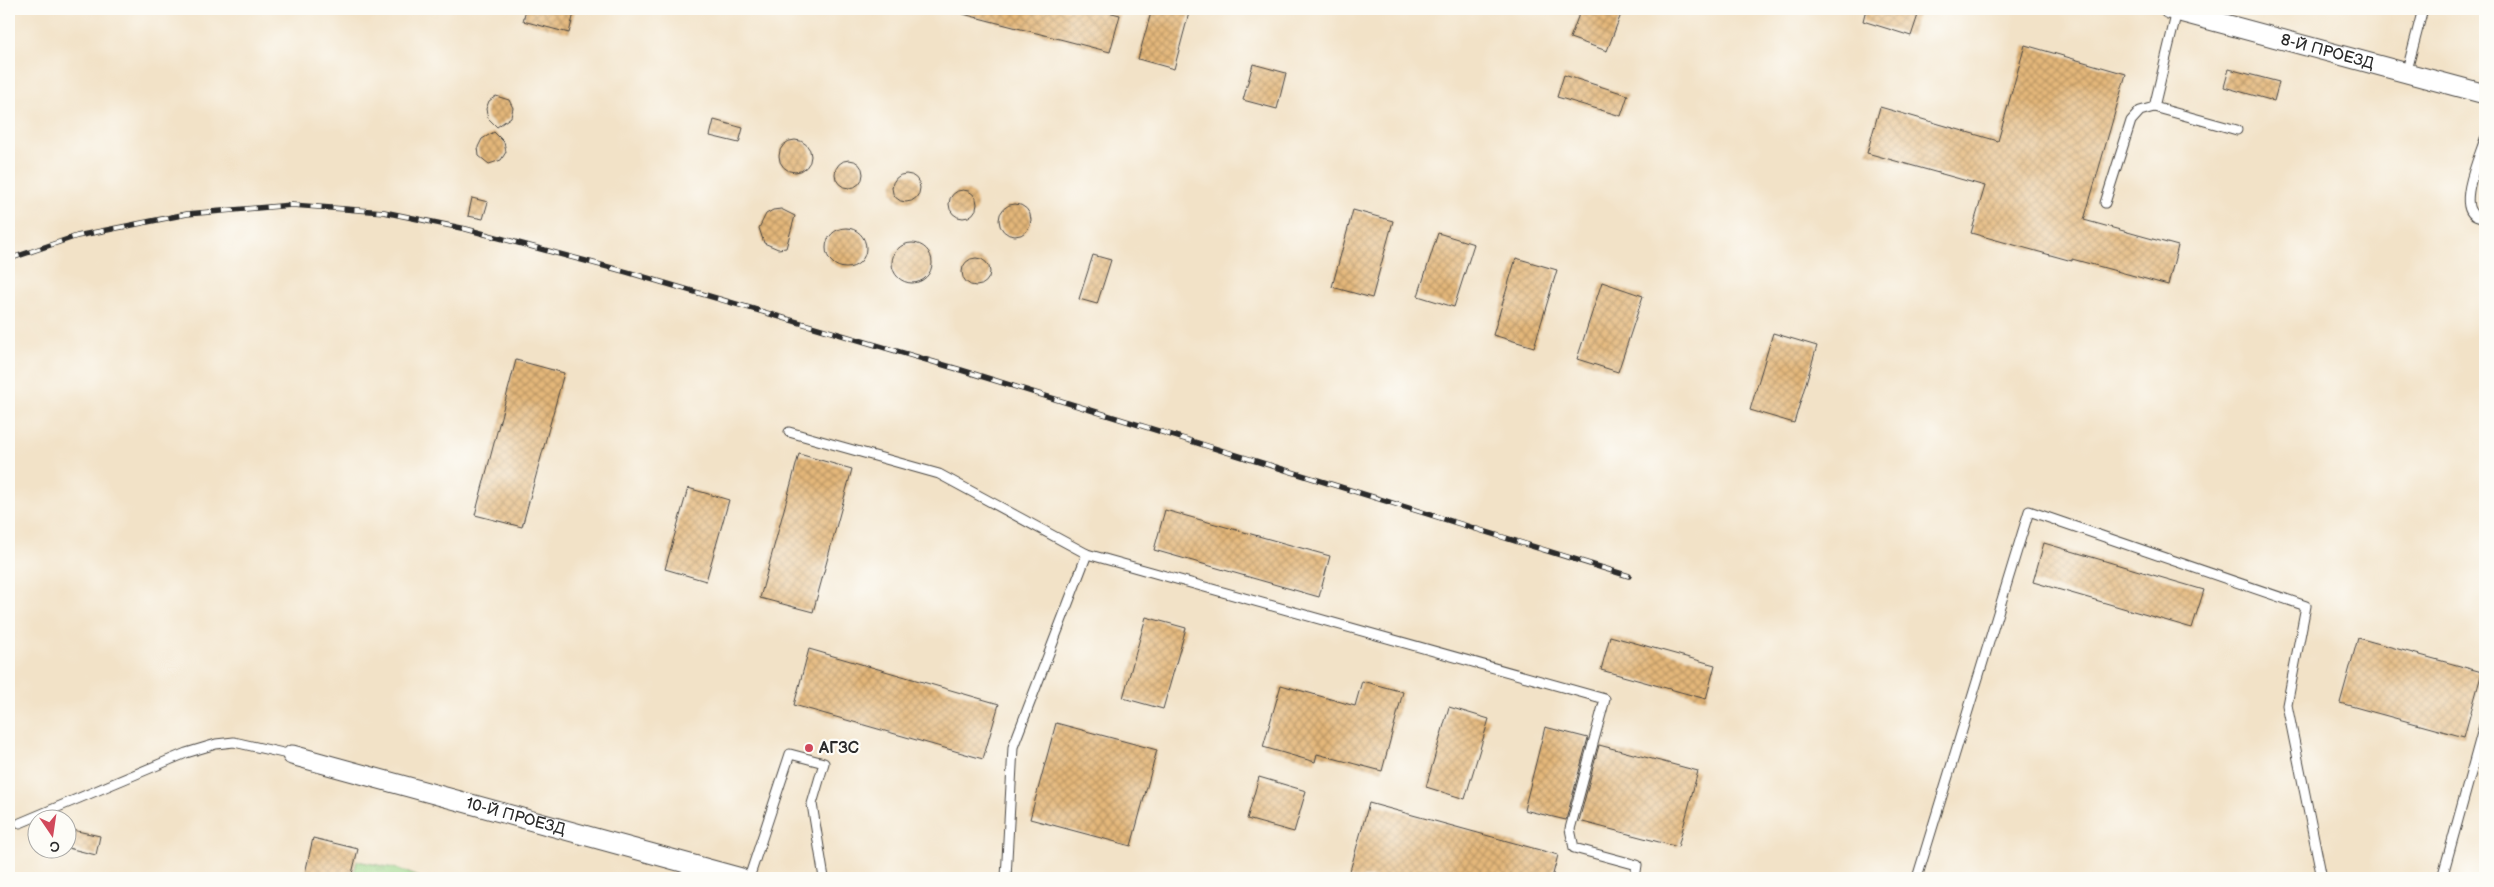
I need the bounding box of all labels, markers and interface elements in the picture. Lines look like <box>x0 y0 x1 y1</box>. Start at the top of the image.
street label: 8-Й ПРОЕЗД <box>2278 30 2376 73</box>
place label: АГЗС <box>818 739 859 758</box>
marker: АГЗС <box>803 742 815 754</box>
street label: 10-Й ПРОЕЗД <box>464 794 568 839</box>
north arrow <box>28 810 78 860</box>
text: С <box>48 837 61 856</box>

